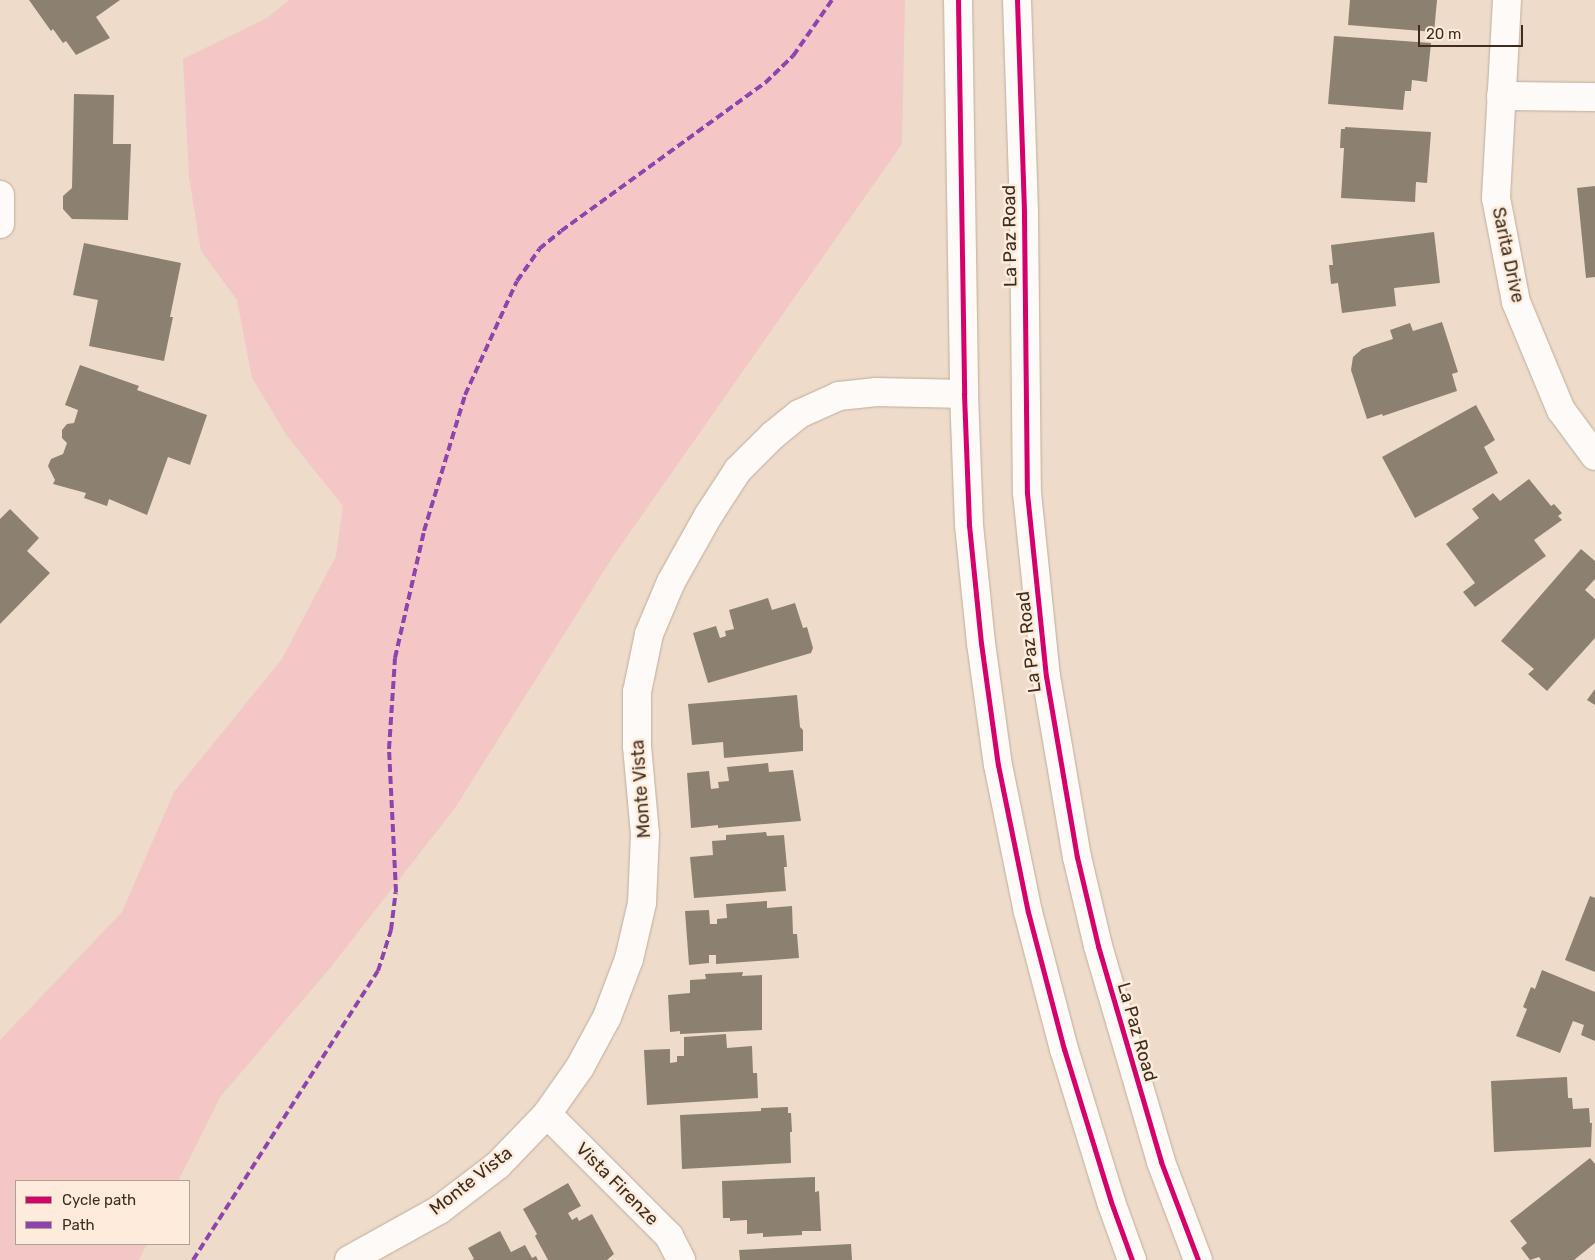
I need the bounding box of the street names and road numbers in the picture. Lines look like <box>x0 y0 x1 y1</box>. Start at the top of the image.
street label: La Paz Road <box>998 185 1022 287</box>
street label: Sarita Drive <box>1487 205 1529 305</box>
street label: La Paz Road <box>1012 590 1046 694</box>
street label: Monte Vista <box>627 739 655 839</box>
street label: La Paz Road <box>1113 980 1161 1084</box>
street label: Vista Firenze <box>571 1138 663 1230</box>
street label: Monte Vista <box>425 1142 517 1220</box>

